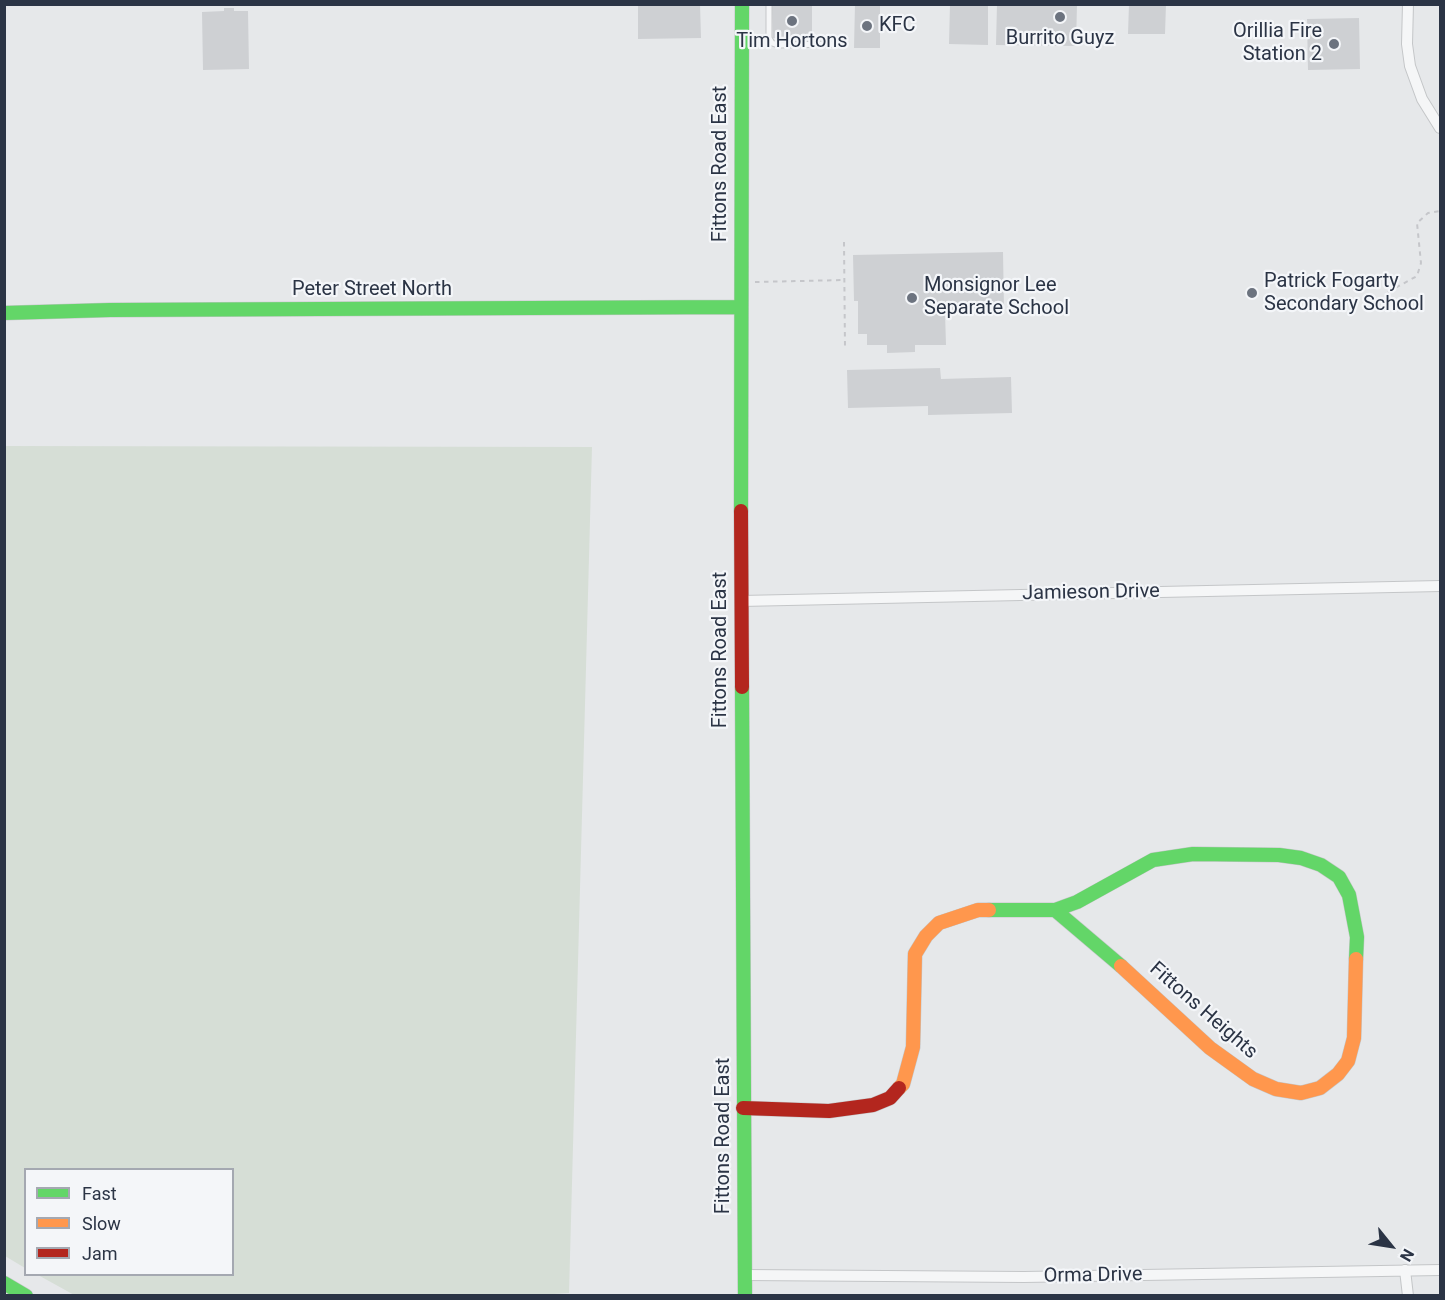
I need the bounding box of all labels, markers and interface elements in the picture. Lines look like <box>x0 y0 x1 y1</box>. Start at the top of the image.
marker: Burrito Guyz <box>1053 10 1067 24</box>
marker: Tim Hortons <box>785 14 799 28</box>
place label: KFC <box>879 14 916 38</box>
marker: KFC <box>860 19 874 33</box>
place label: Orillia Fire Station 2 <box>1233 20 1322 67</box>
place label: Burrito Guyz <box>1006 27 1114 51</box>
place label: Tim Hortons <box>736 30 848 54</box>
marker: Orillia Fire Station 2 <box>1327 37 1341 51</box>
street label: Fittons Road East <box>709 86 733 242</box>
place label: Patrick Fogarty Secondary School <box>1264 270 1424 317</box>
place label: Monsignor Lee Separate School <box>924 274 1069 321</box>
street label: Peter Street North <box>292 278 452 302</box>
marker: Patrick Fogarty Secondary School <box>1245 286 1259 300</box>
marker: Monsignor Lee Separate School <box>905 291 919 305</box>
street label: Fittons Road East <box>709 572 733 728</box>
street label: Jamieson Drive <box>1022 580 1160 606</box>
street label: Fittons Heights <box>1144 958 1262 1064</box>
street label: Fittons Road East <box>712 1058 736 1214</box>
legend <box>24 1168 234 1276</box>
text: Fast <box>82 1183 117 1204</box>
text: Slow <box>82 1213 121 1234</box>
north arrow <box>1361 1216 1421 1276</box>
text: Jam <box>82 1243 118 1264</box>
text: N <box>1396 1246 1418 1265</box>
street label: Orma Drive <box>1043 1263 1143 1289</box>

